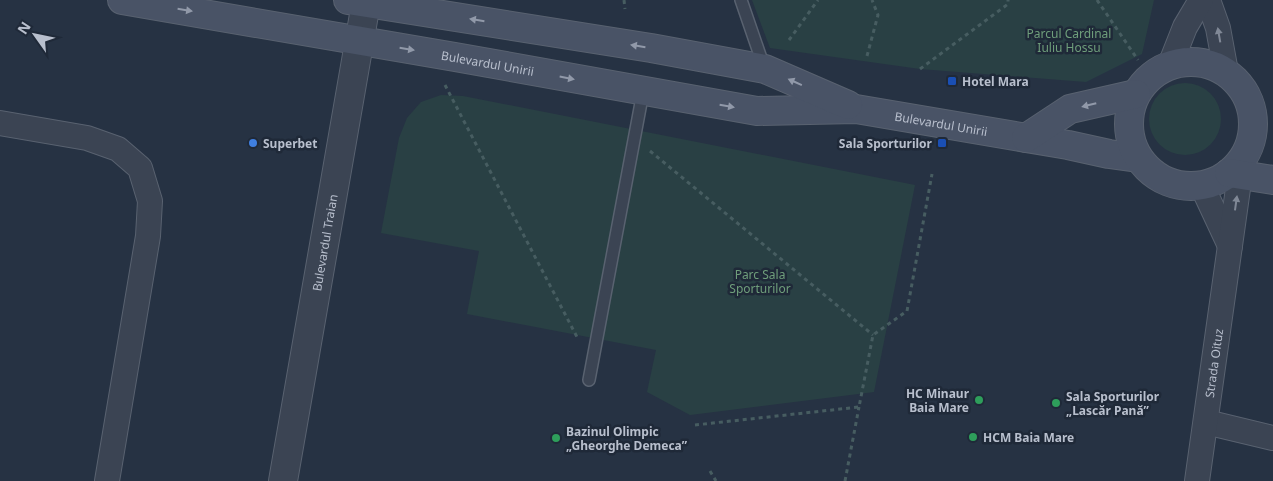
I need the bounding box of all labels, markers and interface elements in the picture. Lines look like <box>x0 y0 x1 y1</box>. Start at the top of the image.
one-way arrow <box>178 7 194 15</box>
north arrow <box>10 10 60 60</box>
one-way arrow <box>469 15 485 23</box>
text: N <box>13 18 35 38</box>
park label: Parcul Cardinal Iuliu Hossu <box>1027 25 1111 56</box>
one-way arrow <box>1215 27 1223 43</box>
one-way arrow <box>629 42 645 50</box>
one-way arrow <box>400 45 416 53</box>
street label: Bulevardul Unirii <box>440 46 535 79</box>
place label: Hotel Mara <box>962 73 1029 90</box>
one-way arrow <box>560 74 576 82</box>
marker: Hotel Mara <box>946 75 958 87</box>
one-way arrow <box>788 78 802 86</box>
one-way arrow <box>1081 101 1096 109</box>
one-way arrow <box>719 103 735 111</box>
street label: Bulevardul Unirii <box>893 107 989 140</box>
place label: Superbet <box>263 135 317 152</box>
place label: Sala Sporturilor <box>839 135 933 152</box>
marker: Superbet <box>247 137 259 149</box>
marker: Sala Sporturilor <box>936 137 948 149</box>
street label: Bulevardul Traian <box>308 193 341 292</box>
one-way arrow <box>1232 195 1240 211</box>
park label: Parc Sala Sporturilor <box>729 266 791 297</box>
street label: Strada Oituz <box>1200 327 1227 399</box>
place label: HC Minaur Baia Mare <box>906 385 970 416</box>
place label: Sala Sporturilor „Lascăr Pană” <box>1066 388 1160 419</box>
marker: HC Minaur Baia Mare <box>973 394 985 406</box>
marker: Sala Sporturilor „Lascăr Pană” <box>1050 397 1062 409</box>
place label: Bazinul Olimpic „Gheorghe Demeca” <box>566 423 688 454</box>
place label: HCM Baia Mare <box>983 429 1074 446</box>
marker: HCM Baia Mare <box>967 431 979 443</box>
marker: Bazinul Olimpic „Gheorghe Demeca” <box>550 432 562 444</box>

